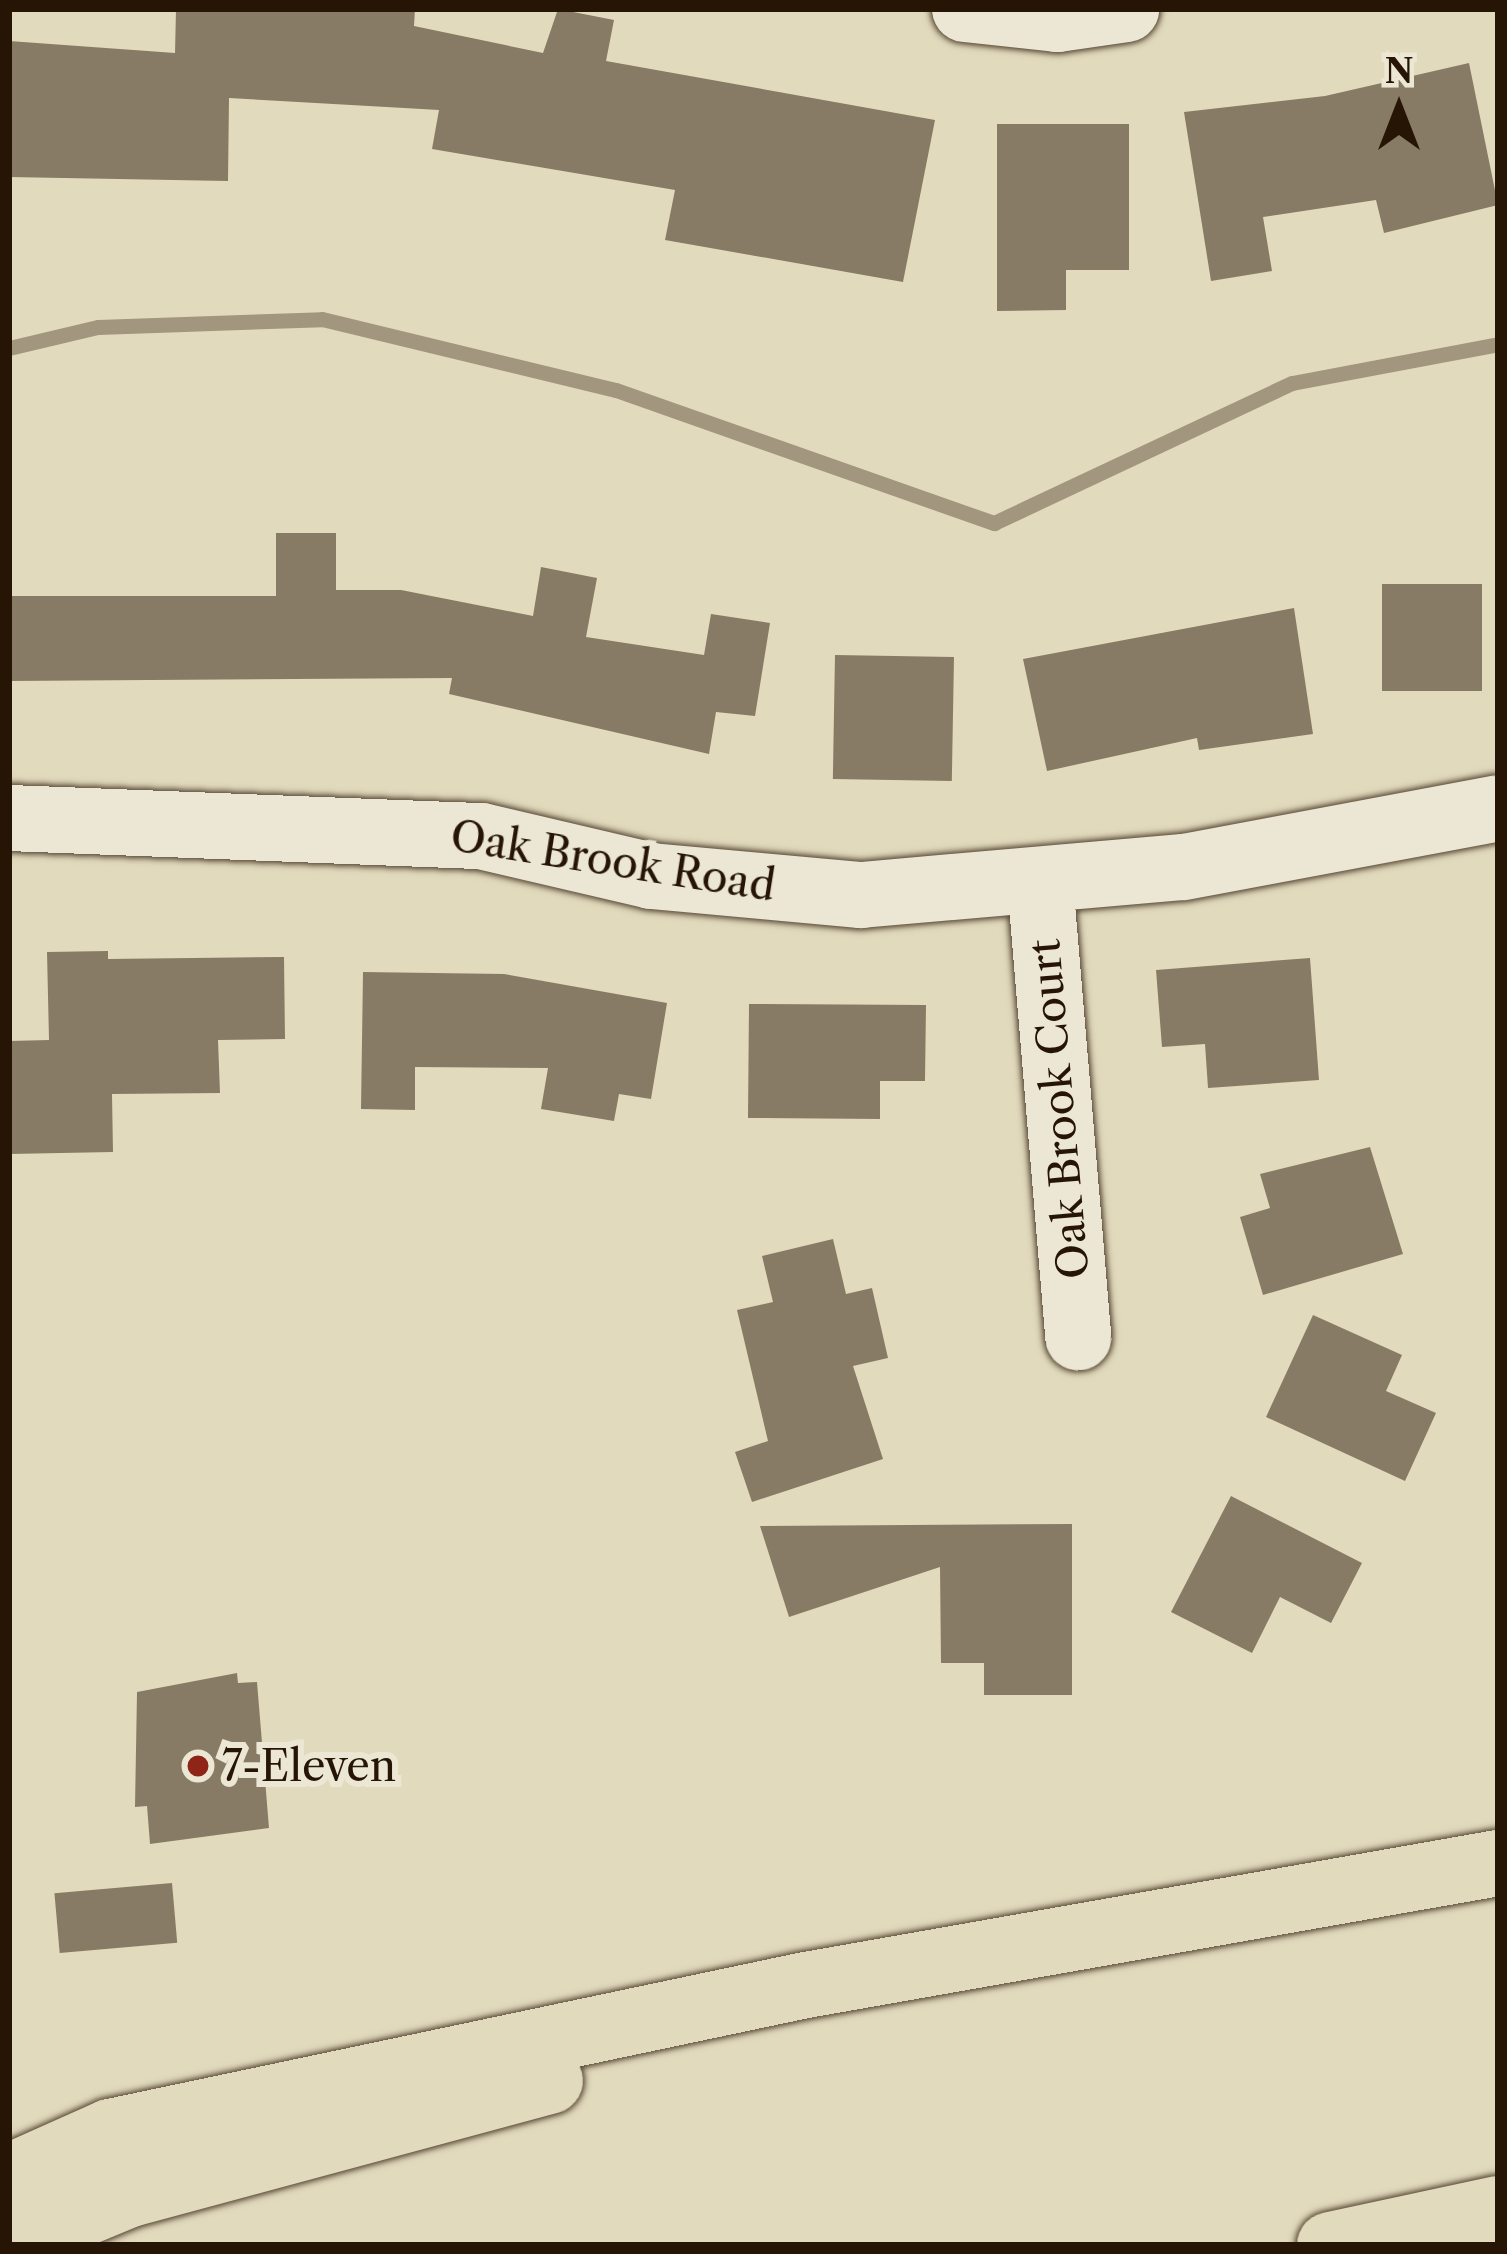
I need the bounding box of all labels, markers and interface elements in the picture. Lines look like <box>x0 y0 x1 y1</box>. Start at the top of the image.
north arrow <box>1339 48 1459 168</box>
text: N <box>1385 51 1413 92</box>
street label: Oak Brook Road <box>446 810 780 912</box>
street label: Oak Brook Court <box>1019 936 1099 1282</box>
place label: 7-Eleven <box>222 1741 396 1791</box>
marker: 7-Eleven <box>185 1753 211 1779</box>

